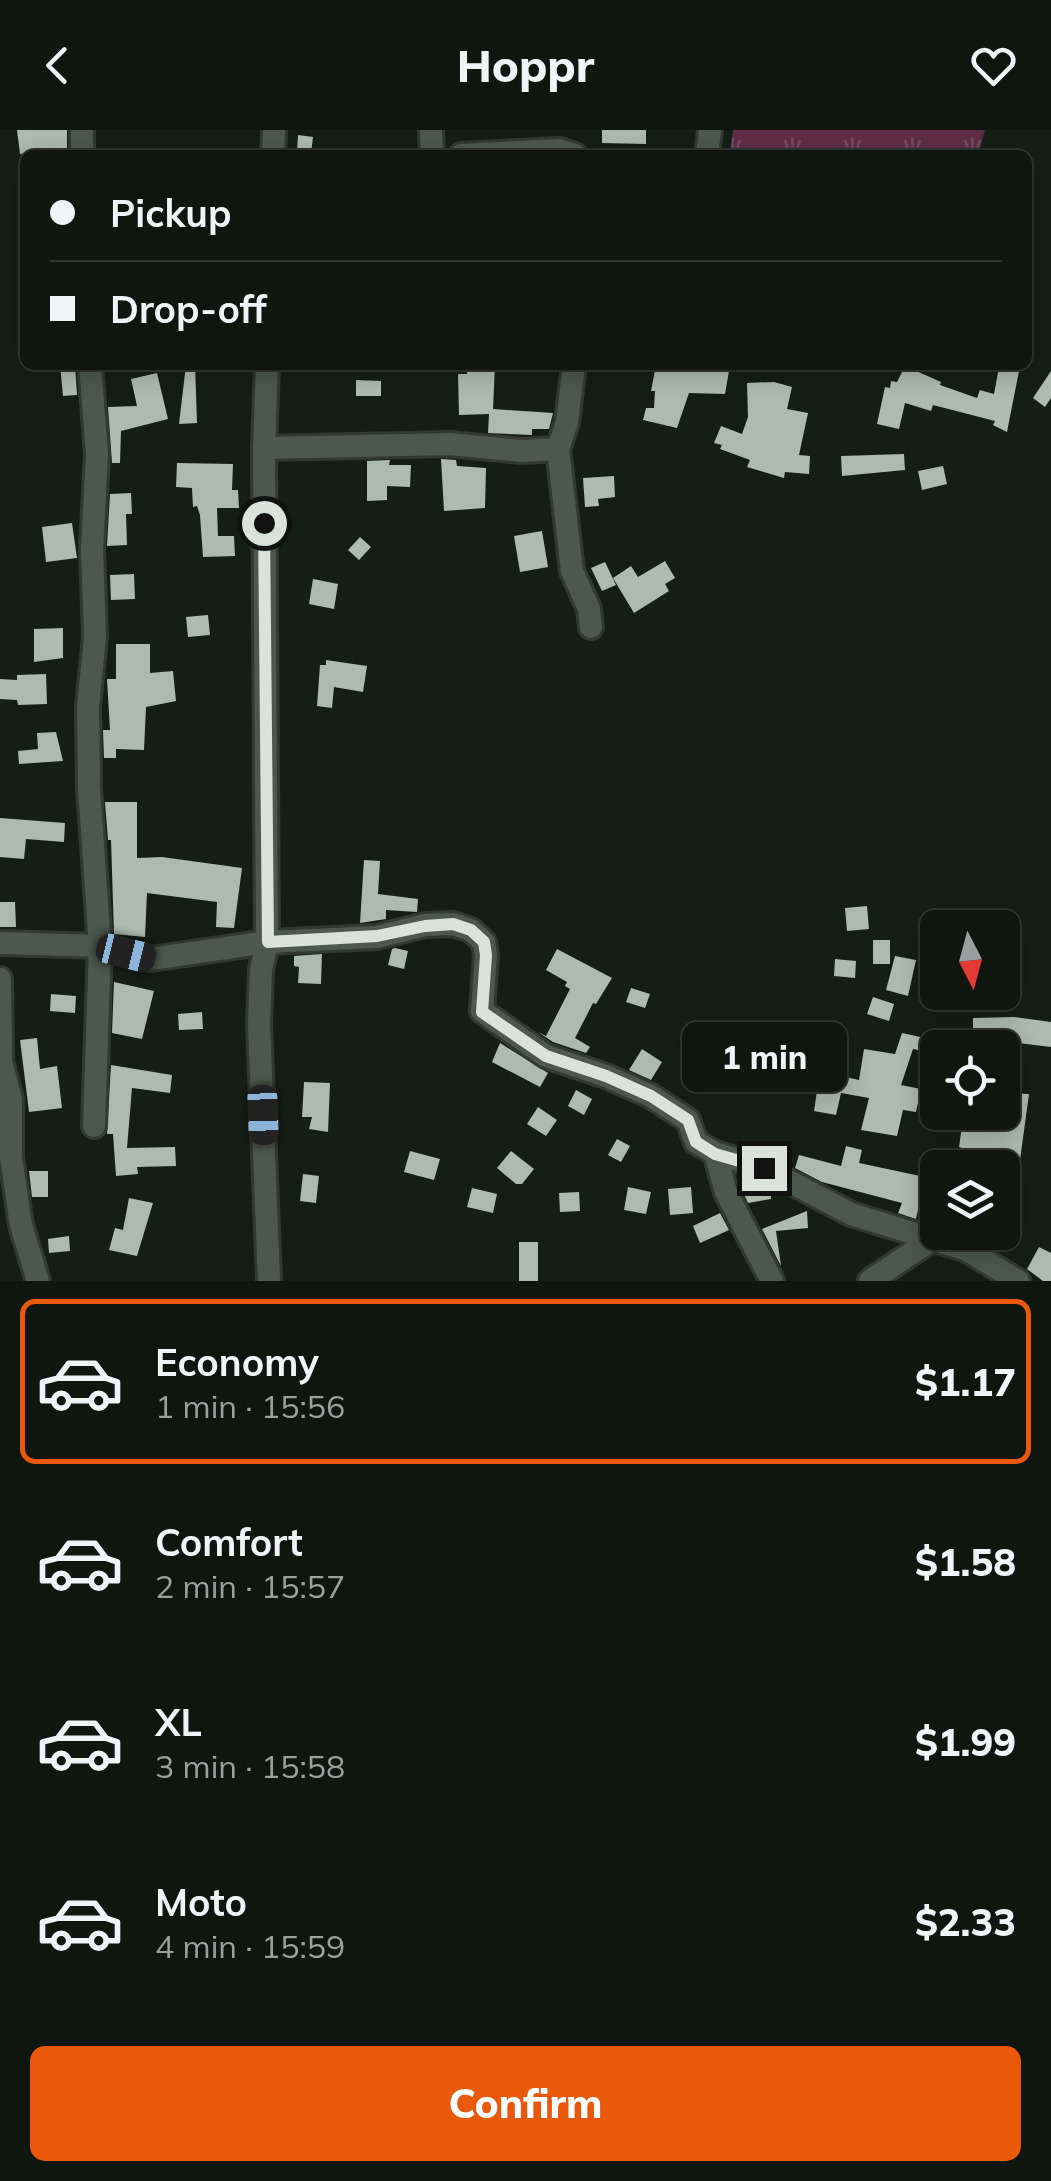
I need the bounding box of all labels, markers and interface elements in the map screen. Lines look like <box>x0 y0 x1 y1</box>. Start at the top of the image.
text: Hoppr <box>457 37 594 93</box>
icon: back <box>30 38 85 93</box>
icon: heart <box>966 38 1021 93</box>
text: Pickup <box>110 189 232 237</box>
text: Drop-off <box>110 285 267 333</box>
route start <box>242 501 287 546</box>
north arrow <box>920 910 1020 1010</box>
map controls <box>920 910 1020 1250</box>
car <box>93 931 159 975</box>
callout: 1 min <box>682 1023 846 1093</box>
button: locate <box>920 1030 1020 1130</box>
text: 1 min <box>722 1037 807 1077</box>
car <box>247 1084 279 1146</box>
route end <box>742 1146 787 1191</box>
button: layers <box>920 1150 1020 1250</box>
icon: car <box>35 1337 125 1427</box>
text: Economy <box>155 1338 319 1386</box>
text: $1.17 <box>915 1358 1016 1406</box>
text: 1 min · 15:56 <box>155 1386 345 1426</box>
icon: car <box>35 1517 125 1607</box>
text: Comfort <box>155 1518 303 1566</box>
text: $1.58 <box>915 1538 1016 1586</box>
text: 2 min · 15:57 <box>155 1566 345 1606</box>
icon: car <box>35 1697 125 1787</box>
text: XL <box>155 1698 202 1746</box>
text: $1.99 <box>915 1718 1016 1766</box>
text: 3 min · 15:58 <box>155 1746 345 1786</box>
icon: car <box>35 1877 125 1967</box>
text: Moto <box>155 1878 247 1926</box>
text: $2.33 <box>915 1898 1016 1946</box>
text: 4 min · 15:59 <box>155 1926 345 1966</box>
button: Confirm <box>30 2046 1021 2161</box>

